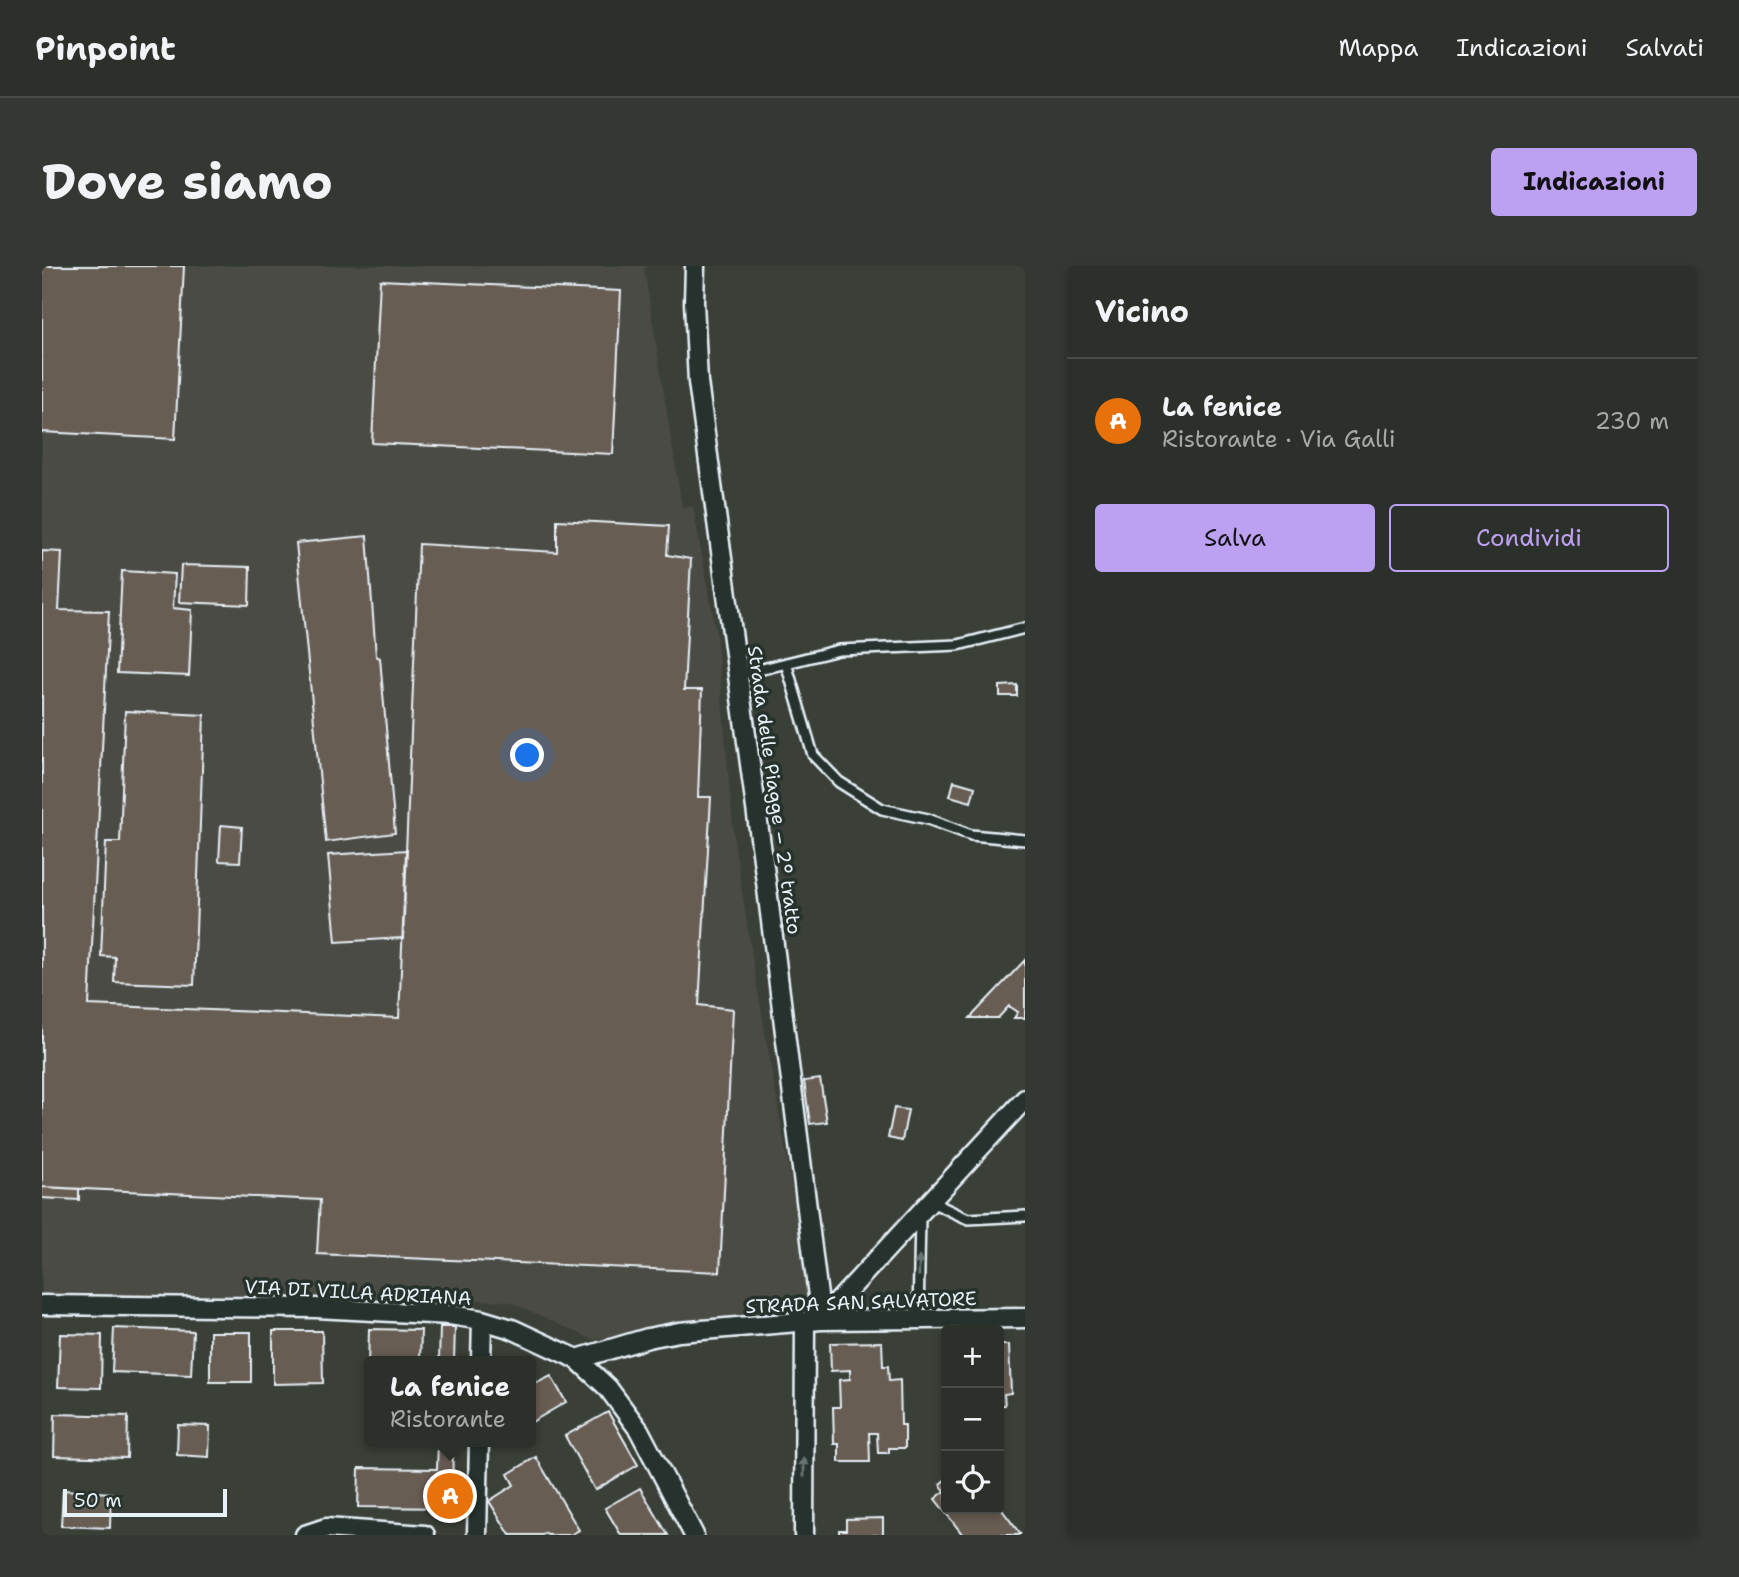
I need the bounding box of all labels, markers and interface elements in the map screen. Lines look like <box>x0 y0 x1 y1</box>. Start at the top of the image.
text: Pinpoint <box>35 26 176 71</box>
text: Mappa <box>1338 32 1418 64</box>
text: Indicazioni <box>1456 32 1588 64</box>
text: Salvati <box>1626 32 1704 64</box>
button: Indicazioni <box>1491 148 1697 216</box>
text: Dove siamo <box>42 149 333 215</box>
text: Vicino <box>1095 291 1189 332</box>
text: La fenice <box>1162 389 1282 424</box>
text: A <box>1109 406 1127 436</box>
text: 230 m <box>1595 406 1669 436</box>
text: Ristorante · Via Galli <box>1162 424 1395 454</box>
button: Salva <box>1095 504 1375 572</box>
button: Condividi <box>1389 504 1669 572</box>
street label: Strada delle Piagge – 2º tratto <box>742 644 807 936</box>
your location <box>510 738 544 772</box>
one-way arrow <box>913 1254 925 1276</box>
street label: VIA DI VILLA ADRIANA <box>244 1274 472 1311</box>
street label: STRADA SAN SALVATORE <box>745 1286 977 1319</box>
map controls <box>941 1325 1004 1514</box>
button: + <box>941 1325 1004 1388</box>
popup <box>364 1356 536 1447</box>
text: La fenice <box>390 1369 510 1404</box>
button: − <box>941 1388 1004 1451</box>
text: Ristorante <box>390 1404 506 1434</box>
button: locate <box>941 1451 1004 1514</box>
one-way arrow <box>798 1456 810 1478</box>
pin: A <box>427 1470 473 1522</box>
scale bar <box>63 1486 228 1518</box>
text: 50 m <box>74 1488 122 1513</box>

